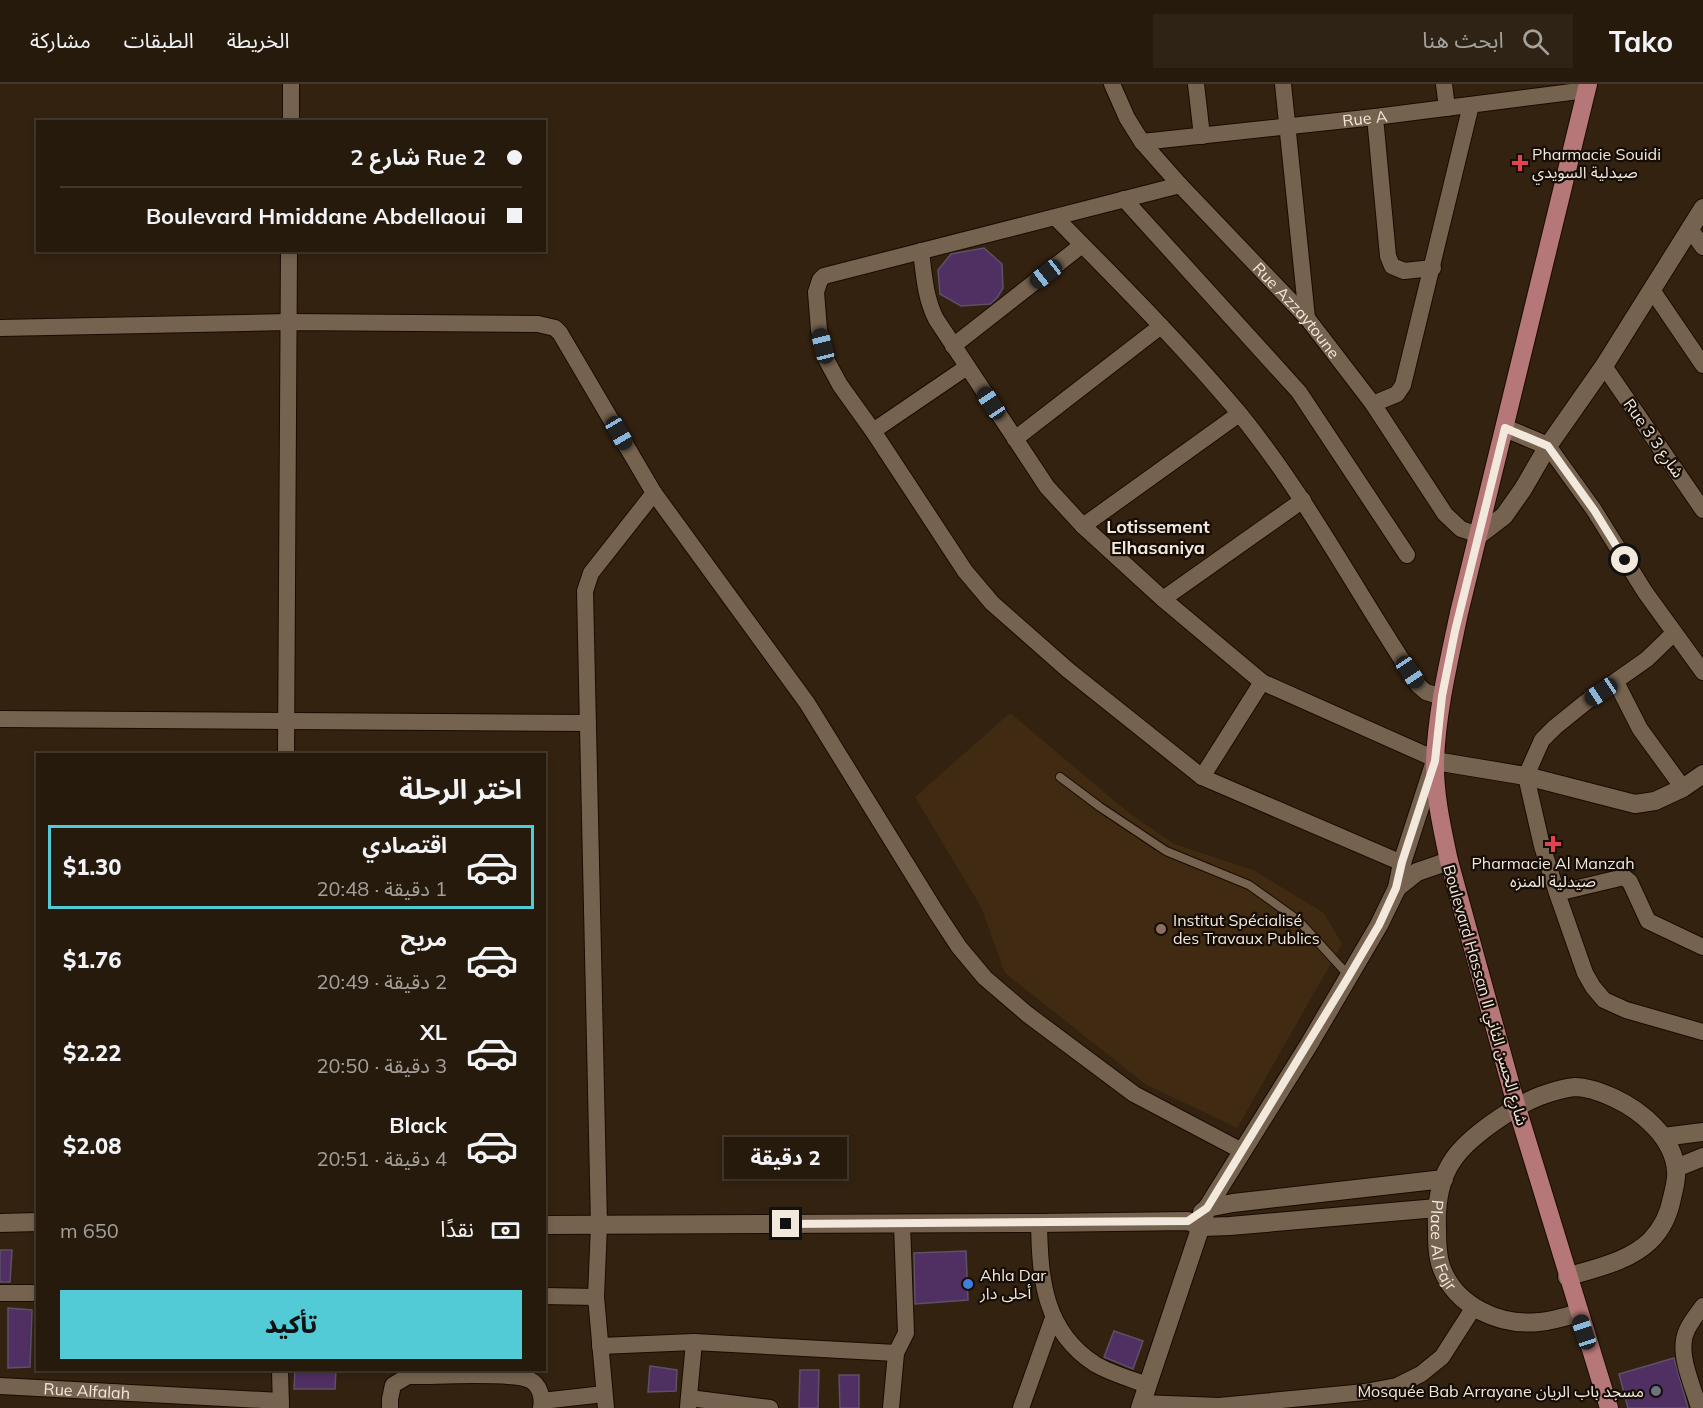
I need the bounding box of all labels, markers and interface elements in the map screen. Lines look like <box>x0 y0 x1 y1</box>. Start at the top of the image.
search box <box>1153 14 1573 68</box>
text: Tako <box>1609 24 1673 59</box>
icon: search <box>1519 25 1552 58</box>
text: ابحث هنا <box>1422 26 1504 54</box>
text: مشاركة <box>30 27 91 53</box>
text: الطبقات <box>124 27 194 53</box>
text: الخريطة <box>227 27 290 53</box>
street label: Rue A <box>1341 106 1389 130</box>
text: Rue 2 شارع 2 <box>350 143 486 171</box>
place label: Pharmacie Souidi صيدلية السويدي <box>1532 144 1661 185</box>
marker: Pharmacie Souidi صيدلية السويدي <box>1513 156 1527 170</box>
text: Boulevard Hmiddane Abdellaoui <box>146 202 486 230</box>
car <box>1026 256 1066 292</box>
street label: Rue Azzaytoune <box>1249 258 1344 362</box>
car <box>810 326 836 366</box>
car <box>973 383 1009 423</box>
street label: Rue 3 شارع 3 <box>1617 395 1689 483</box>
car <box>602 413 636 453</box>
district label: Lotissement Elhasaniya <box>1106 515 1210 559</box>
route start <box>1611 546 1638 573</box>
car <box>1392 652 1428 692</box>
car <box>1581 674 1621 710</box>
text: اختر الرحلة <box>399 772 522 806</box>
text: اقتصادي <box>362 831 447 859</box>
marker: Pharmacie Al Manzah صيدلية المنزه <box>1546 837 1560 851</box>
icon: car <box>465 840 519 894</box>
text: $1.30 <box>63 853 122 881</box>
place label: Pharmacie Al Manzah صيدلية المنزه <box>1471 853 1635 891</box>
street label: Boulevard Hassan II شارع الحسن الثاني <box>1436 862 1533 1128</box>
text: 1 دقيقة · 20:48 <box>317 876 447 901</box>
place label: Institut Spécialisé des Travaux Publics <box>1173 910 1320 948</box>
marker: Institut Spécialisé des Travaux Publics <box>1154 922 1168 936</box>
text: مريح <box>401 924 447 952</box>
icon: car <box>465 933 519 987</box>
text: $1.76 <box>63 946 122 974</box>
text: 2 دقيقة · 20:49 <box>317 969 447 994</box>
text: XL <box>420 1018 447 1046</box>
icon: car <box>465 1026 519 1080</box>
text: $2.22 <box>63 1039 122 1067</box>
text: 3 دقيقة · 20:50 <box>317 1053 447 1078</box>
text: Black <box>389 1111 447 1139</box>
icon: car <box>465 1119 519 1173</box>
text: $2.08 <box>63 1132 122 1160</box>
callout: 2 دقيقة <box>724 1137 848 1179</box>
text: 2 دقيقة <box>751 1145 820 1170</box>
text: 4 دقيقة · 20:51 <box>317 1146 447 1171</box>
street label: Place Al Fajr <box>1427 1199 1461 1295</box>
route end <box>772 1210 799 1237</box>
icon: cash <box>489 1214 522 1247</box>
text: نقدًا <box>440 1215 474 1243</box>
text: 650 m <box>60 1218 119 1243</box>
place label: Ahla Dar أحلى دار <box>979 1265 1046 1303</box>
marker: Ahla Dar أحلى دار <box>961 1277 975 1291</box>
button: تأكيد <box>60 1290 522 1359</box>
car <box>1570 1312 1598 1352</box>
street label: Rue Alfalah <box>43 1378 131 1403</box>
place label: Mosquée Bab Arrayane مسجد باب الريان <box>1357 1381 1644 1401</box>
marker: Mosquée Bab Arrayane مسجد باب الريان <box>1649 1384 1663 1398</box>

